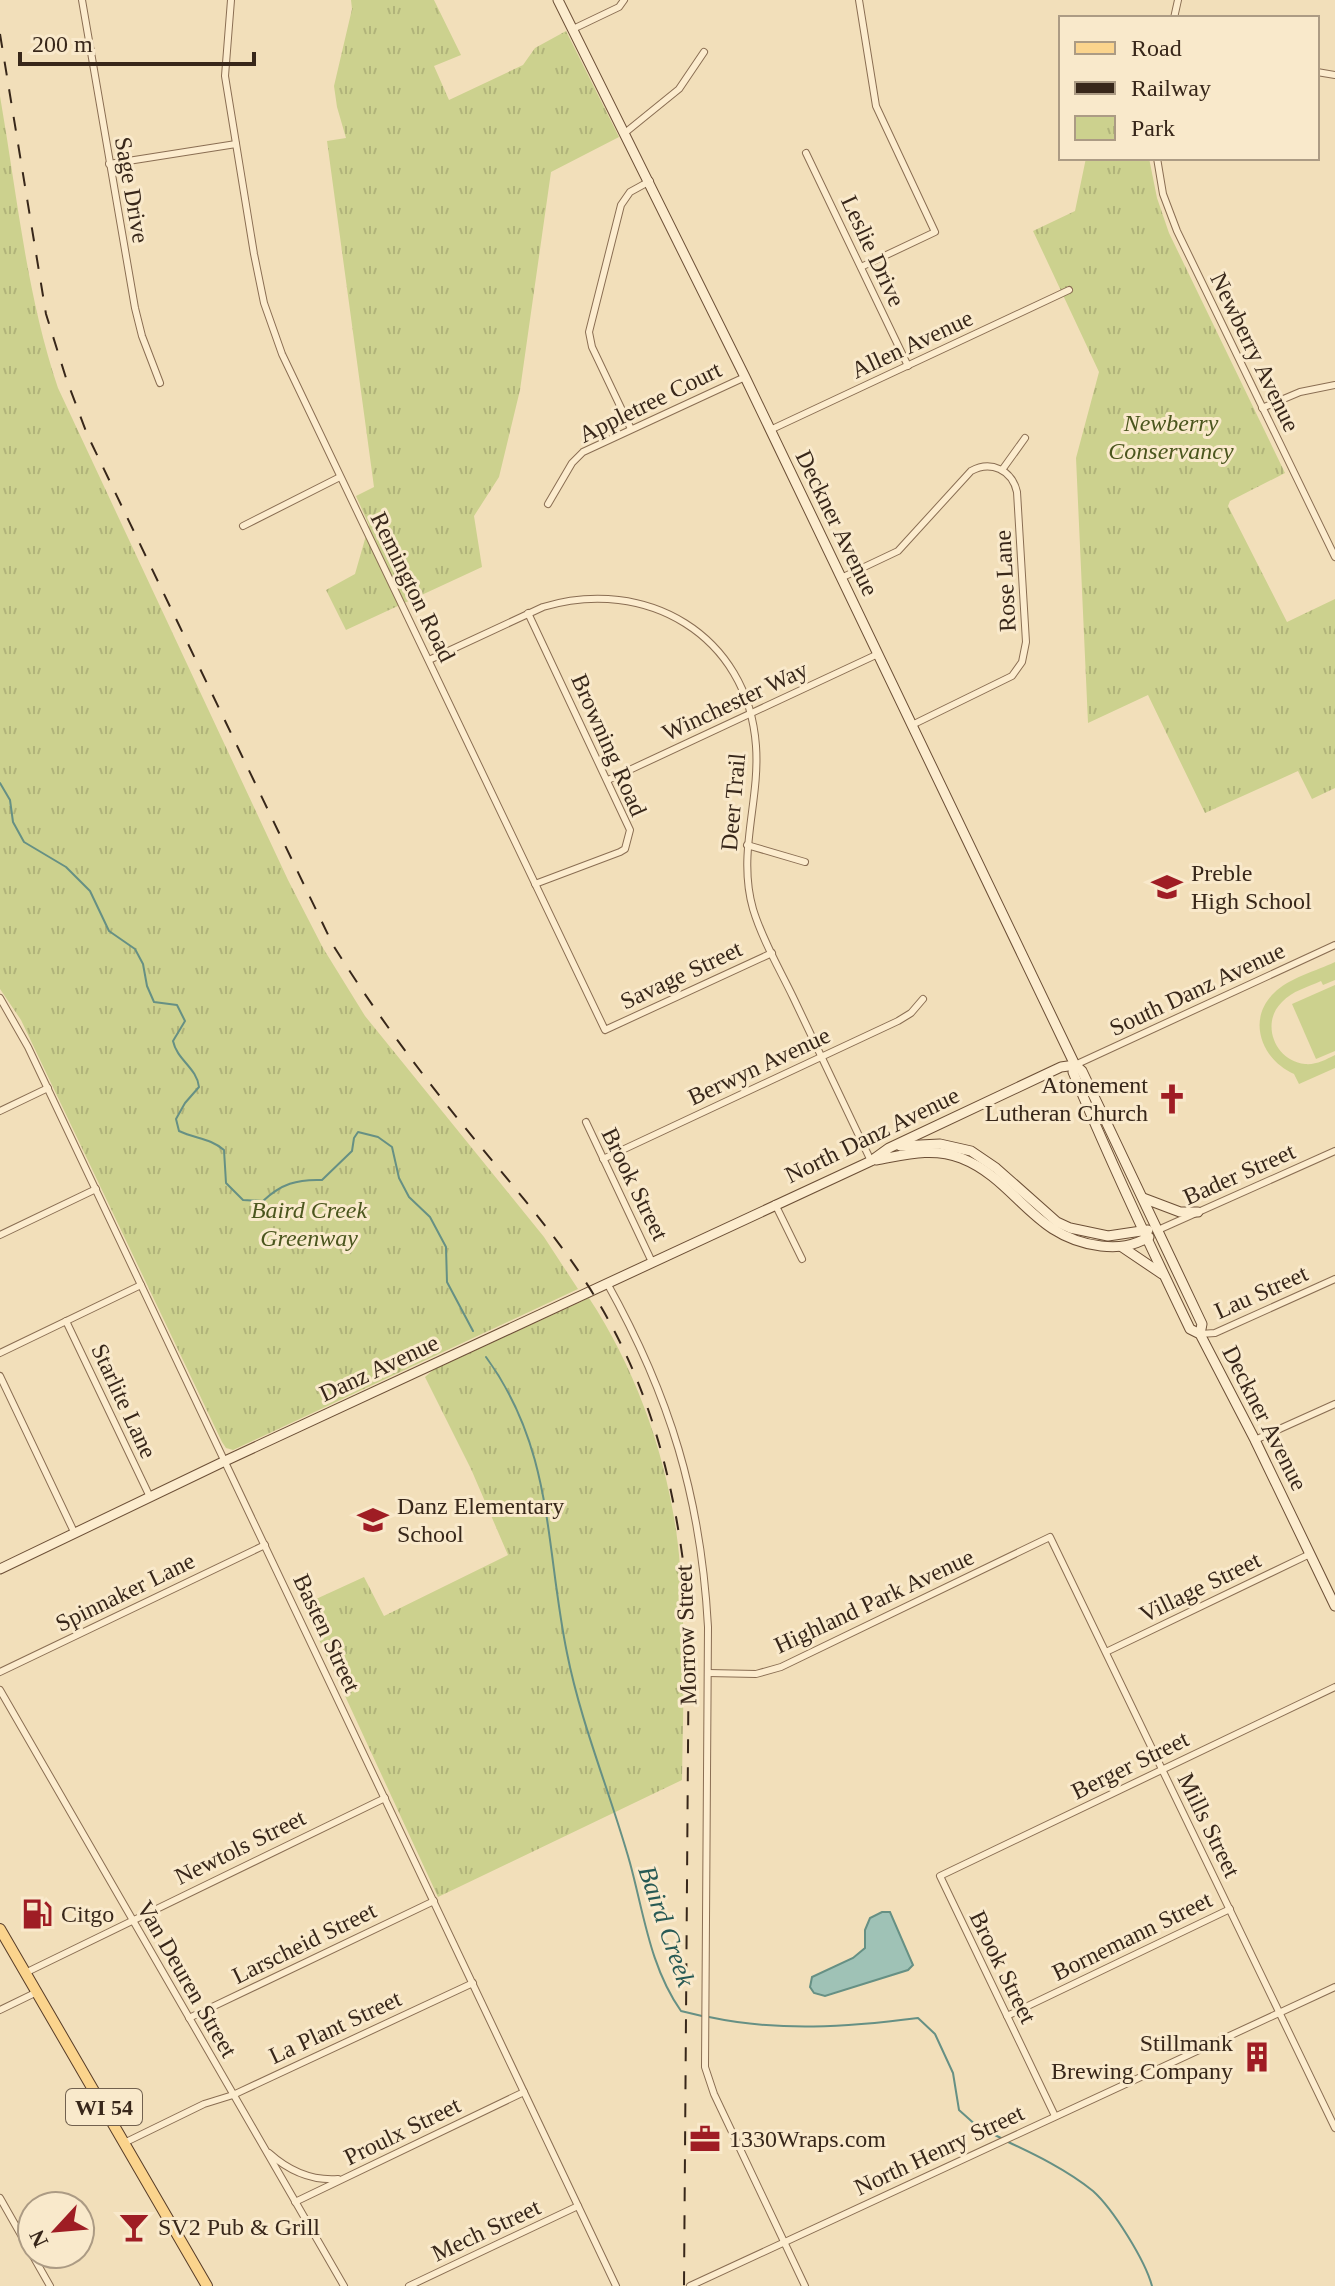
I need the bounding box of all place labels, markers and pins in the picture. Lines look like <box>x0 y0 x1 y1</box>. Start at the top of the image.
place label: Preble High School <box>1191 860 1312 914</box>
school or university icon: Preble High School <box>1150 870 1184 904</box>
place label: Atonement Lutheran Church <box>985 1072 1148 1126</box>
church icon: Atonement Lutheran Church <box>1155 1082 1189 1116</box>
place label: Danz Elementary School <box>397 1493 564 1547</box>
school or university icon: Danz Elementary School <box>356 1503 390 1537</box>
fuel station icon: Citgo <box>20 1897 54 1931</box>
place label: Citgo <box>61 1901 114 1927</box>
place label: Stillmank Brewing Company <box>1051 2030 1233 2084</box>
building icon: Stillmank Brewing Company <box>1240 2040 1274 2074</box>
office icon: 1330Wraps.com <box>688 2122 722 2156</box>
place label: 1330Wraps.com <box>729 2126 886 2152</box>
bar icon: SV2 Pub & Grill <box>117 2210 151 2244</box>
place label: SV2 Pub & Grill <box>158 2214 320 2240</box>

